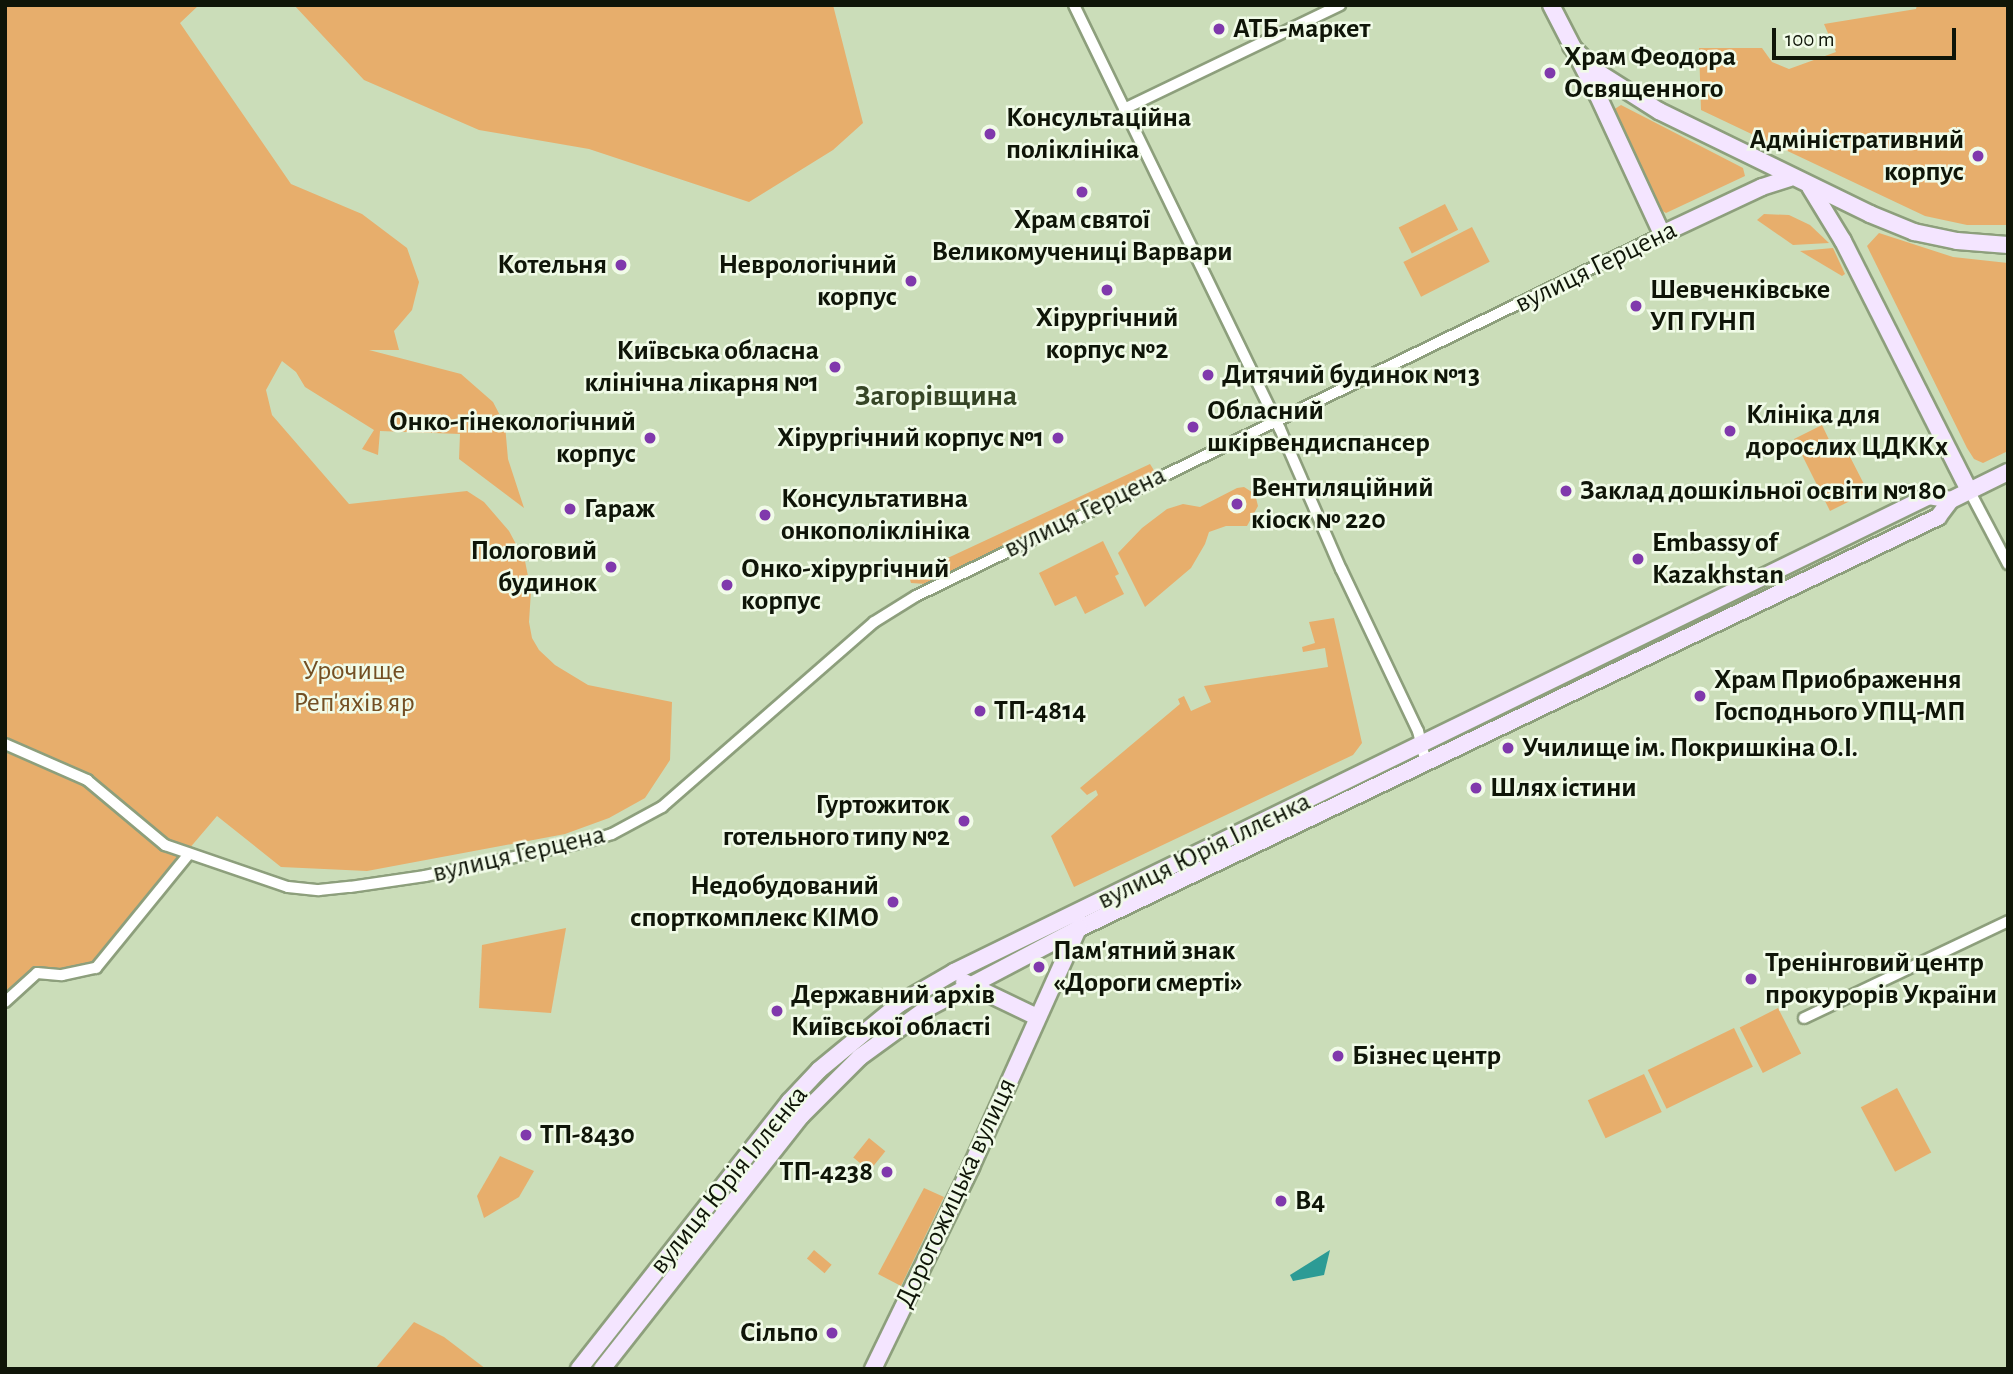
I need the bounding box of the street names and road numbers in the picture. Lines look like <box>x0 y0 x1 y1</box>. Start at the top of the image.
street label: вулиця Герцена <box>1509 213 1683 321</box>
street label: вулиця Герцена <box>998 458 1172 566</box>
street label: вулиця Юрія Іллєнка <box>1092 785 1316 917</box>
street label: вулиця Герцена <box>429 818 609 890</box>
street label: Дорогожицька вулиця <box>888 1073 1024 1313</box>
street label: вулиця Юрія Іллєнка <box>643 1079 815 1281</box>

